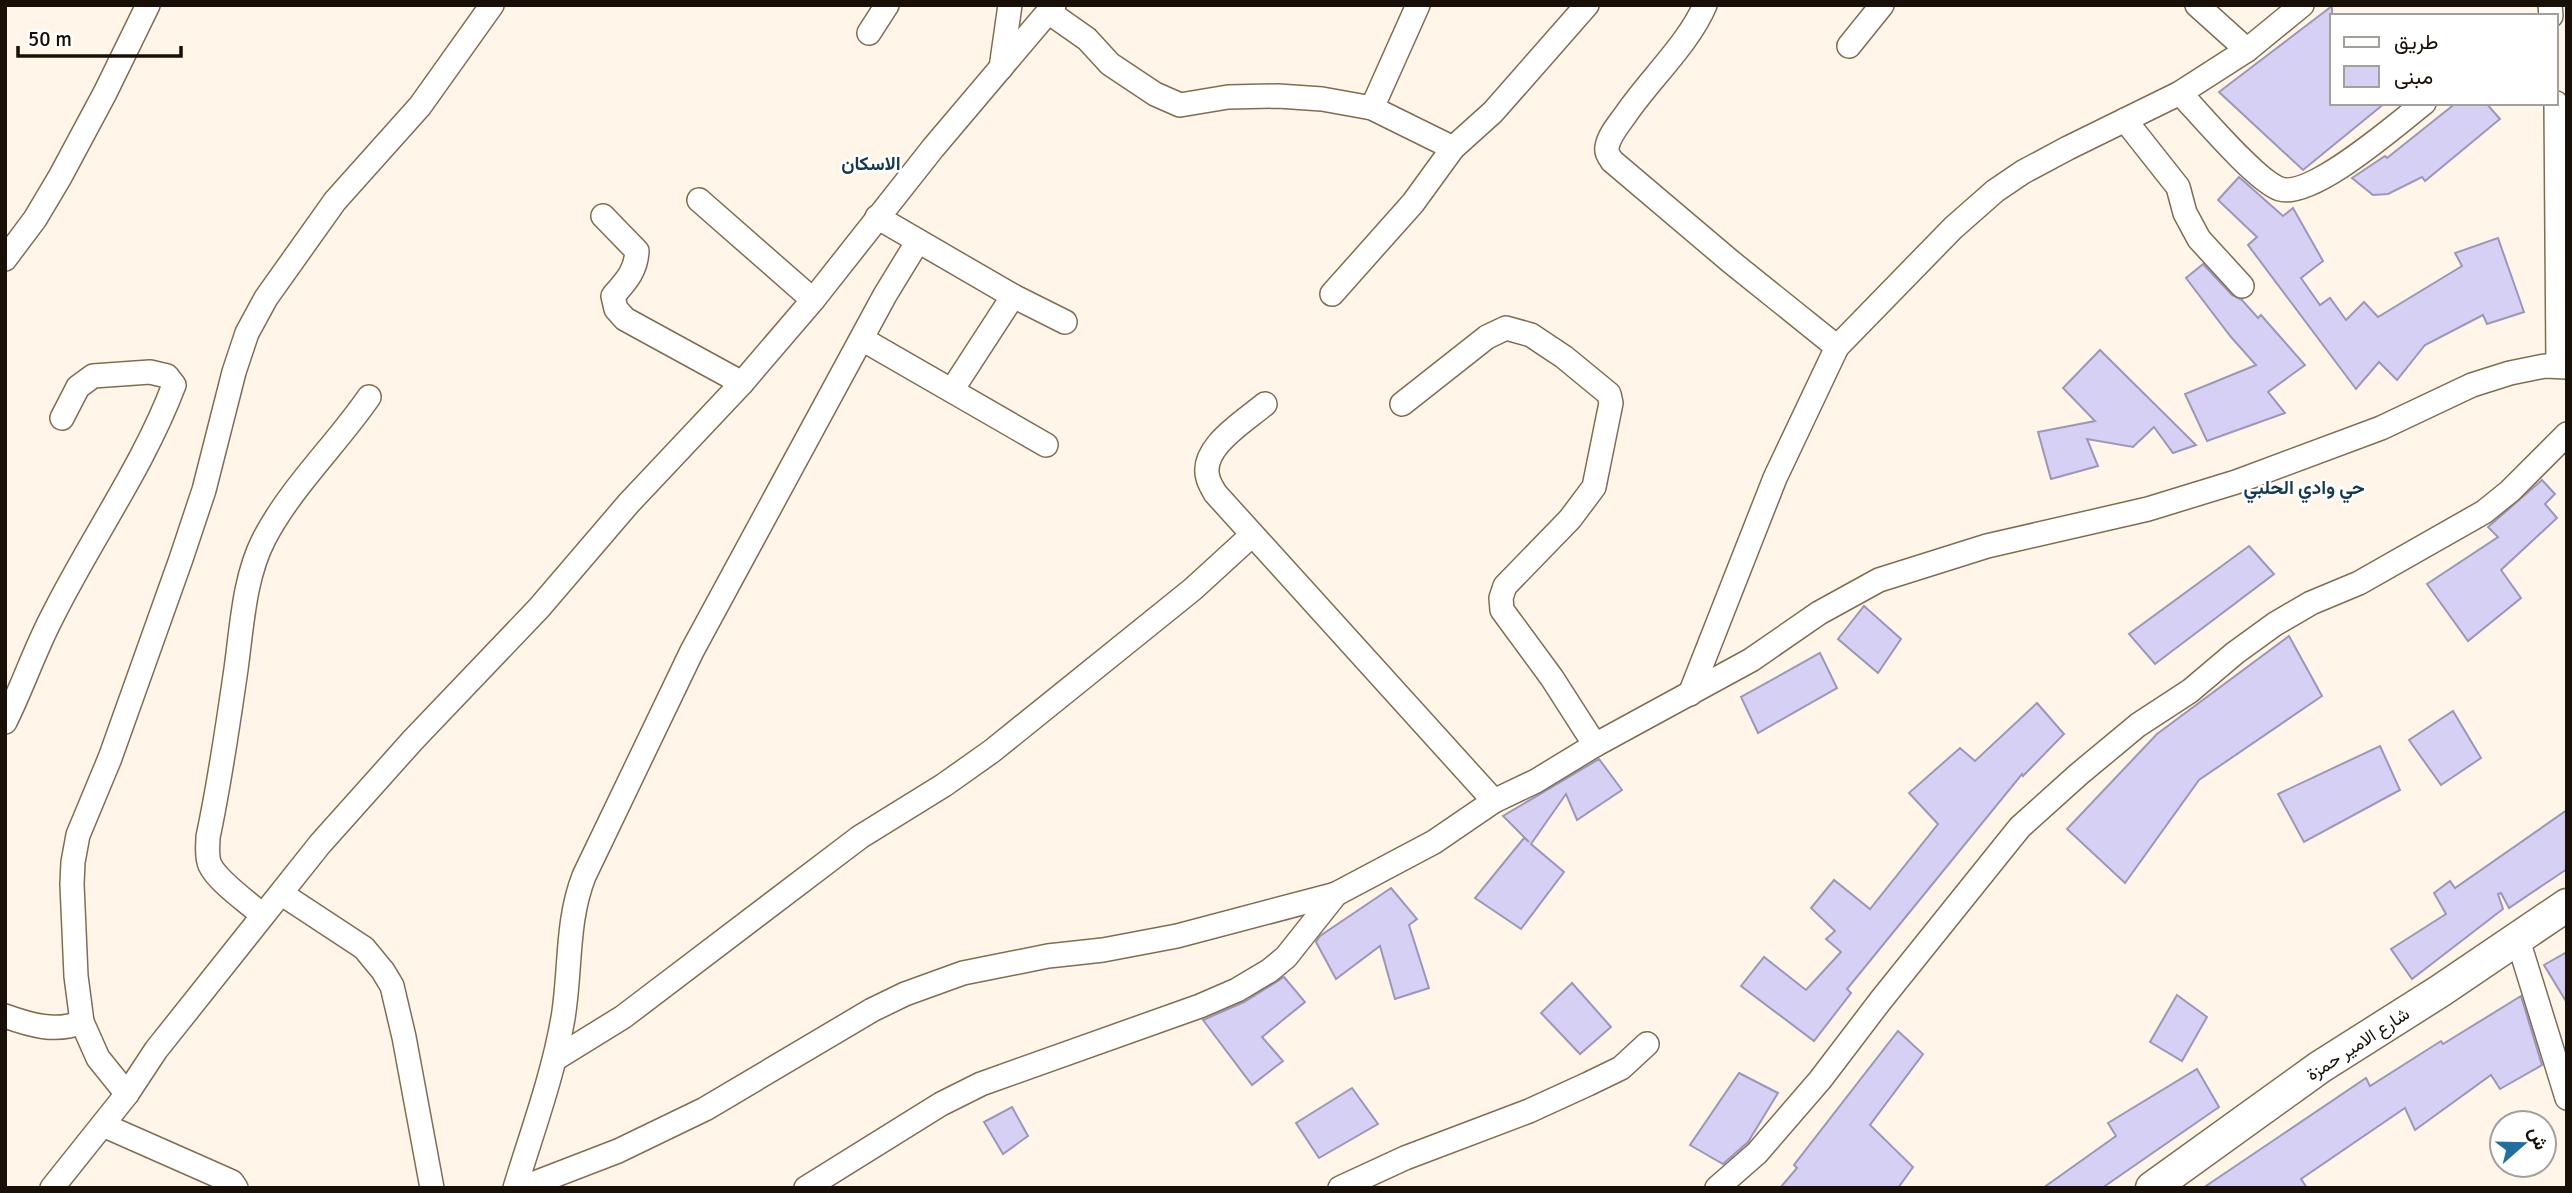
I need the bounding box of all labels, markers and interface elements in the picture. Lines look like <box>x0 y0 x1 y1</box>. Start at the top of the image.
scale bar <box>18 14 180 58</box>
legend <box>2330 14 2558 105</box>
text: 50 m <box>28 26 72 52</box>
text: طريق <box>2394 29 2439 55</box>
text: مبنى <box>2394 64 2433 90</box>
district label: الاسكان <box>841 152 901 176</box>
district label: حي وادي الحلبي <box>2243 476 2365 504</box>
street label: شارع الامير حمزة <box>2302 1002 2414 1086</box>
north arrow <box>2488 1109 2558 1179</box>
text: ش <box>2523 1124 2553 1154</box>

